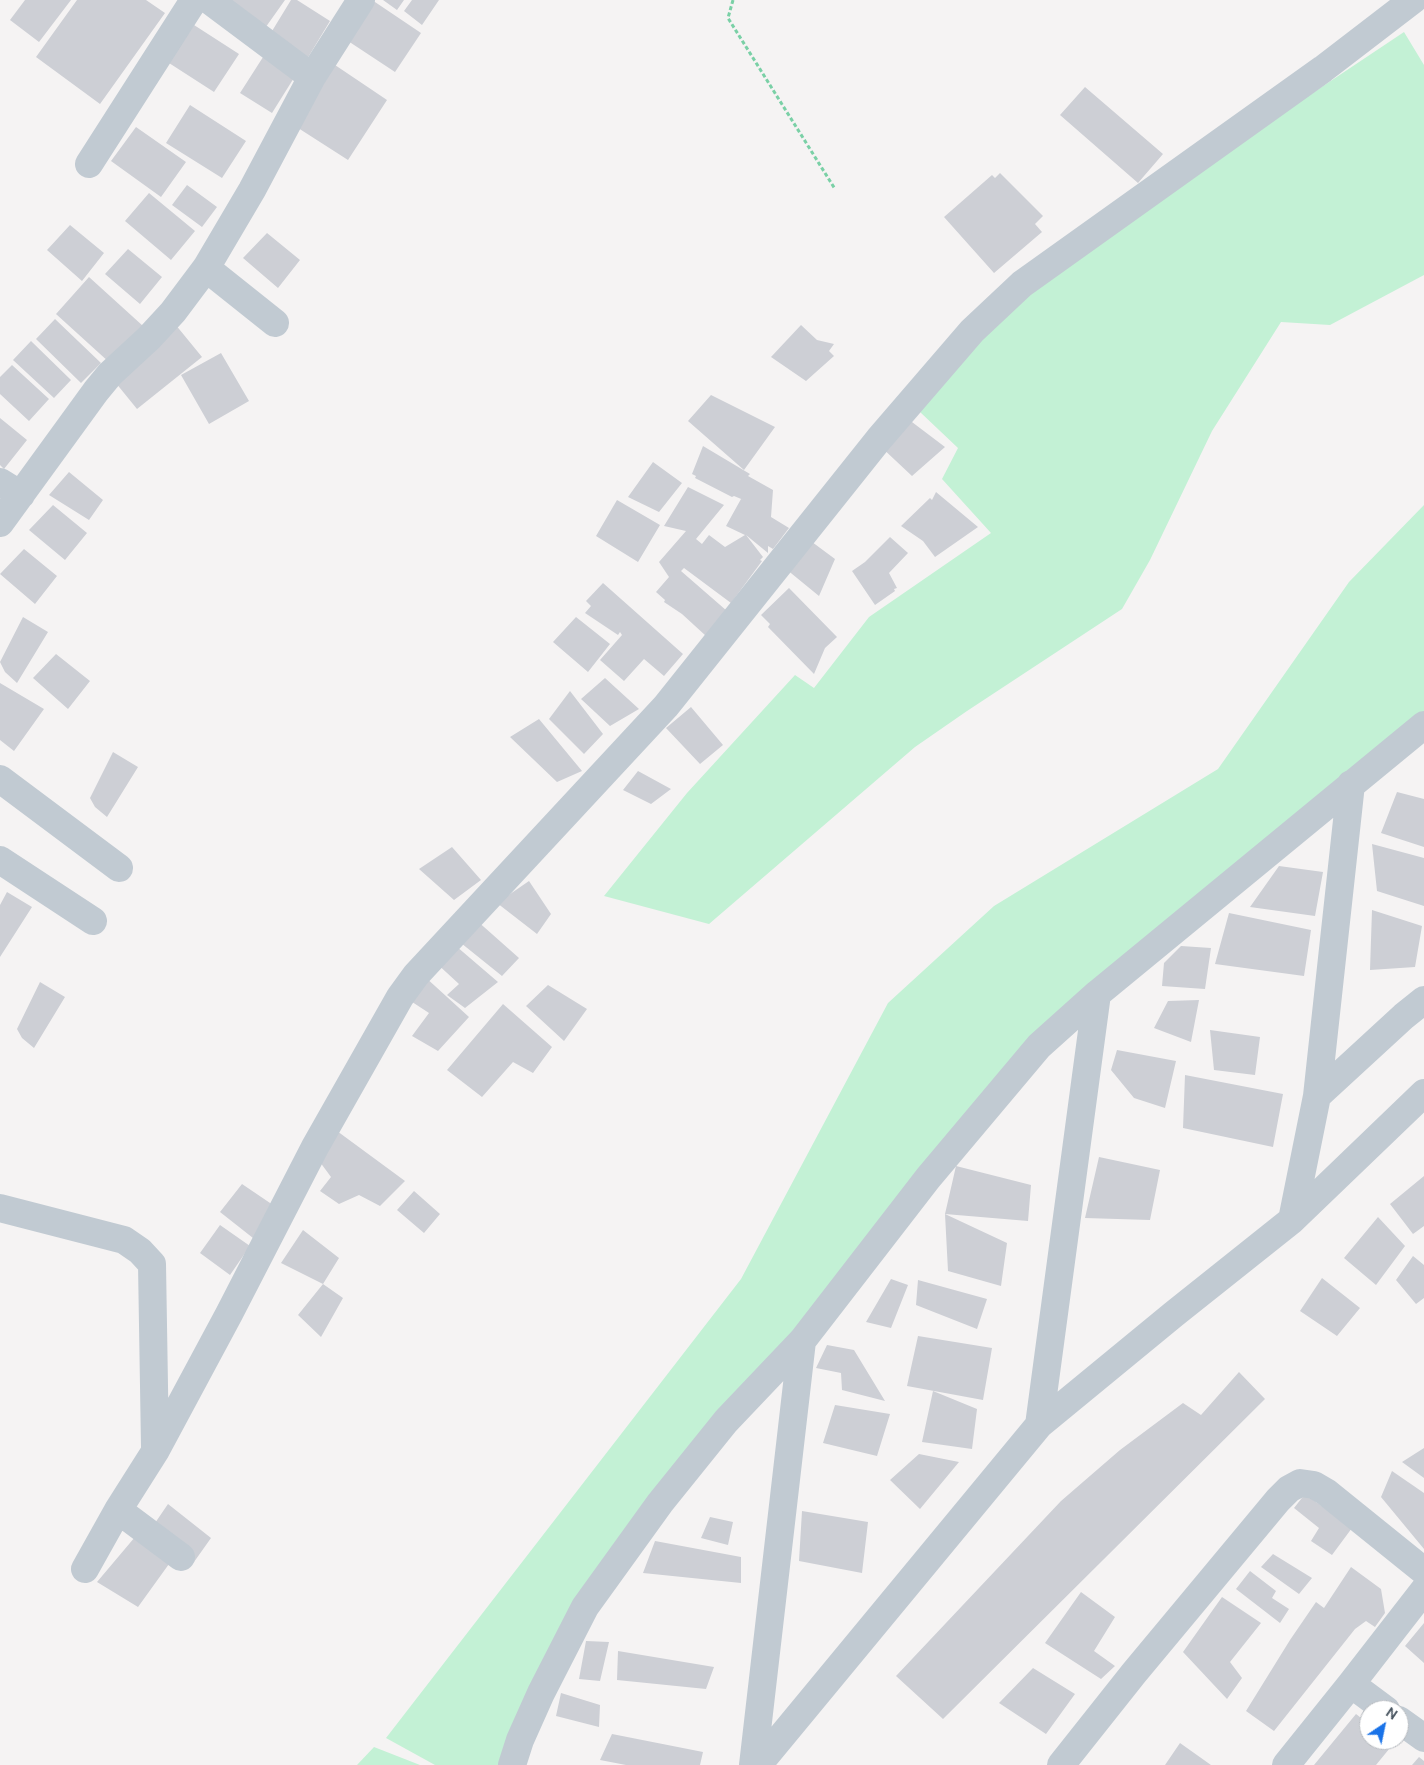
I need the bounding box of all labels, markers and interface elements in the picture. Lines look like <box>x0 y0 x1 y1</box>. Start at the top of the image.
north arrow <box>1359 1700 1409 1750</box>
text: N <box>1383 1704 1401 1723</box>

